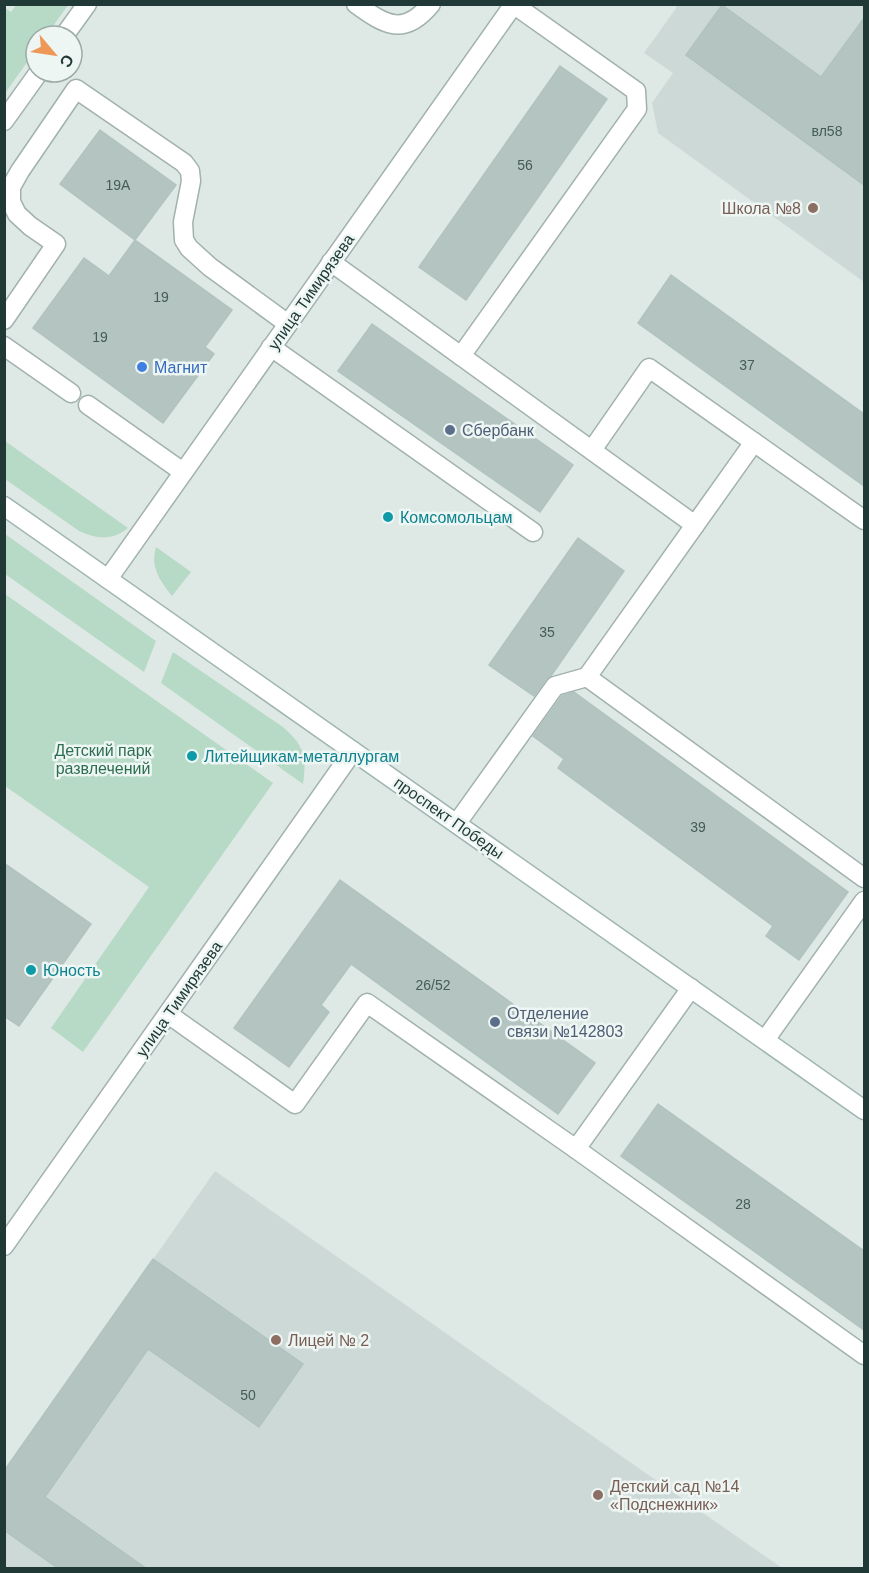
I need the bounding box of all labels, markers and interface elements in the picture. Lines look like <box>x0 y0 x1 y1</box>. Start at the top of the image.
north arrow <box>24 24 84 84</box>
text: С <box>56 52 77 71</box>
house number: вл58 <box>812 123 843 139</box>
house number: 56 <box>517 157 533 173</box>
house number: 19А <box>106 177 131 193</box>
place label: Школа №8 <box>722 200 801 217</box>
marker: Школа №8 <box>806 201 820 215</box>
street label: улица Тимирязева <box>265 231 357 353</box>
house number: 19 <box>153 289 169 305</box>
house number: 19 <box>92 329 108 345</box>
house number: 37 <box>739 357 755 373</box>
place label: Магнит <box>154 359 208 376</box>
marker: Магнит <box>135 360 149 374</box>
place label: Сбербанк <box>462 422 535 439</box>
marker: Сбербанк <box>443 423 457 437</box>
place label: Комсомольцам <box>400 509 513 526</box>
marker: Комсомольцам <box>381 510 395 524</box>
house number: 35 <box>539 624 555 640</box>
park label: Детский парк развлечений <box>54 742 153 777</box>
place label: Литейщикам-металлургам <box>204 748 399 765</box>
marker: Литейщикам-металлургам <box>185 749 199 763</box>
street label: проспект Победы <box>391 774 507 862</box>
house number: 39 <box>690 819 706 835</box>
street label: улица Тимирязева <box>133 938 225 1060</box>
place label: Юность <box>43 962 101 979</box>
marker: Юность <box>24 963 38 977</box>
house number: 26/52 <box>415 977 451 993</box>
place label: Отделение связи №142803 <box>507 1005 623 1040</box>
marker: Отделение связи №142803 <box>488 1015 502 1029</box>
house number: 28 <box>735 1196 751 1212</box>
place label: Лицей № 2 <box>288 1332 369 1349</box>
marker: Лицей № 2 <box>269 1333 283 1347</box>
house number: 50 <box>240 1387 256 1403</box>
place label: Детский сад №14 «Подснежник» <box>610 1478 739 1513</box>
marker: Детский сад №14 «Подснежник» <box>591 1488 605 1502</box>

